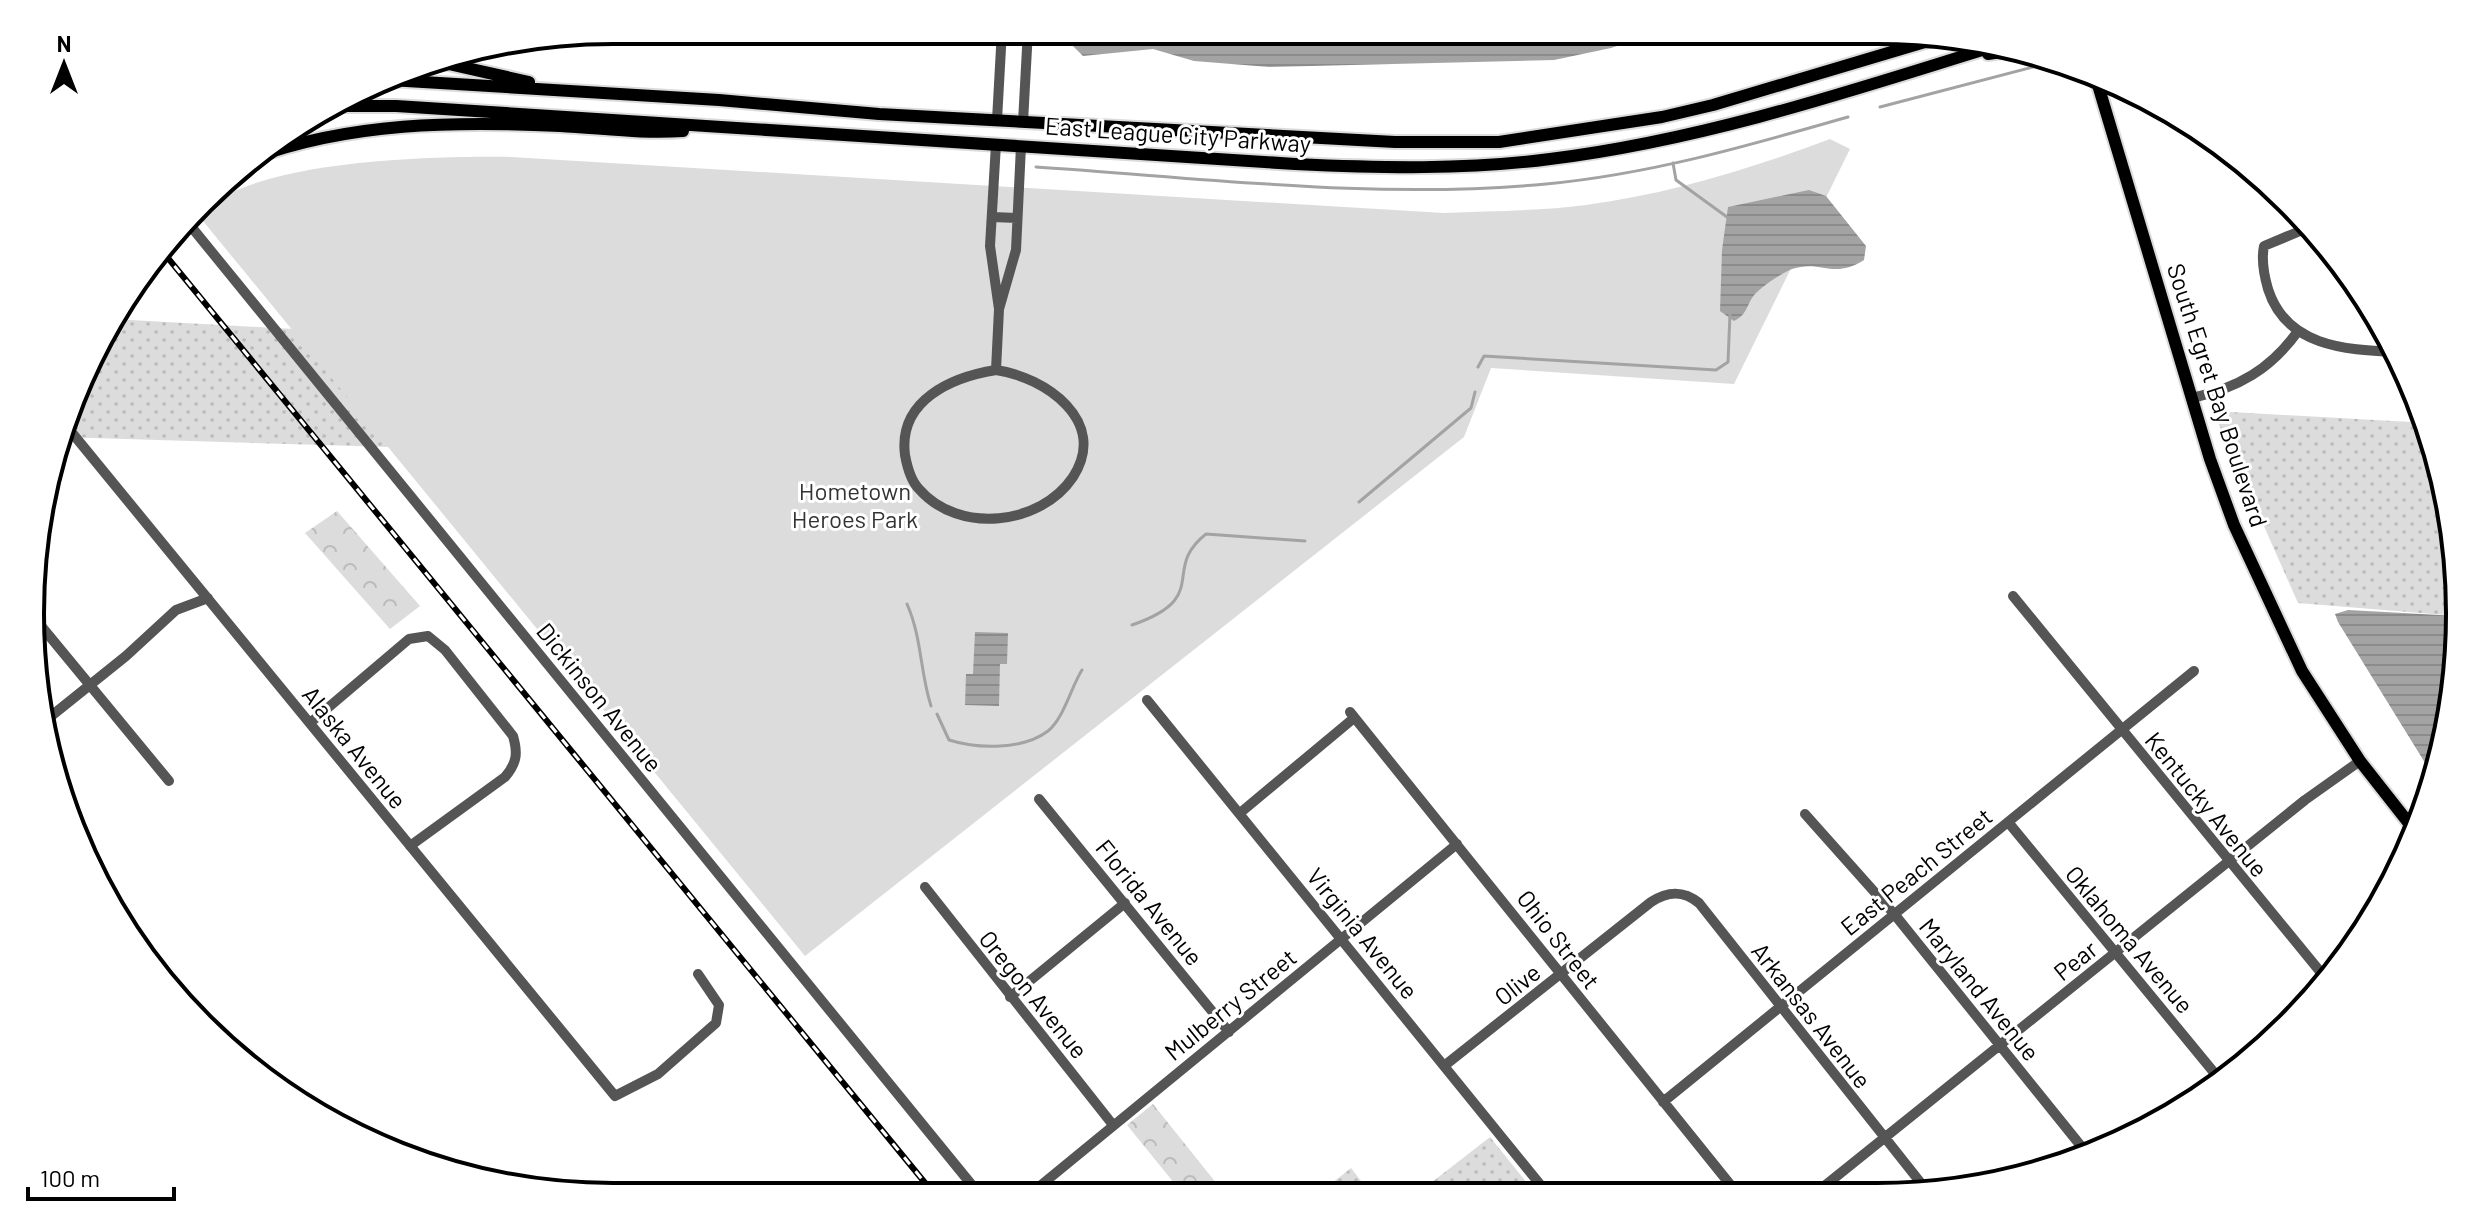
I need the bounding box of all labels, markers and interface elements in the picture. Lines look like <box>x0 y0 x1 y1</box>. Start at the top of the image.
north arrow <box>24 24 104 104</box>
text: N <box>57 30 71 56</box>
street label: East League City Parkway <box>1044 110 1312 158</box>
street label: South Egret Bay Boulevard <box>2162 259 2274 531</box>
park label: Hometown Heroes Park <box>792 476 918 533</box>
street label: Dickinson Avenue <box>531 617 669 777</box>
street label: Alaska Avenue <box>297 680 413 814</box>
street label: Kentucky Avenue <box>2140 726 2274 882</box>
street label: East Peach Street <box>1834 801 1998 941</box>
street label: Florida Avenue <box>1090 833 1210 971</box>
street label: Oklahoma Avenue <box>2060 859 2200 1019</box>
street label: Virginia Avenue <box>1301 862 1425 1004</box>
street label: Ohio Street <box>1511 884 1607 994</box>
street label: Maryland Avenue <box>1914 912 2046 1066</box>
street label: Oregon Avenue <box>974 924 1094 1064</box>
street label: Pear <box>2047 934 2103 986</box>
street label: Arkansas Avenue <box>1746 936 1878 1094</box>
street label: Mulberry Street <box>1158 942 1302 1066</box>
street label: Olive <box>1488 957 1546 1011</box>
scale bar <box>28 1151 174 1201</box>
text: 100 m <box>40 1163 100 1192</box>

